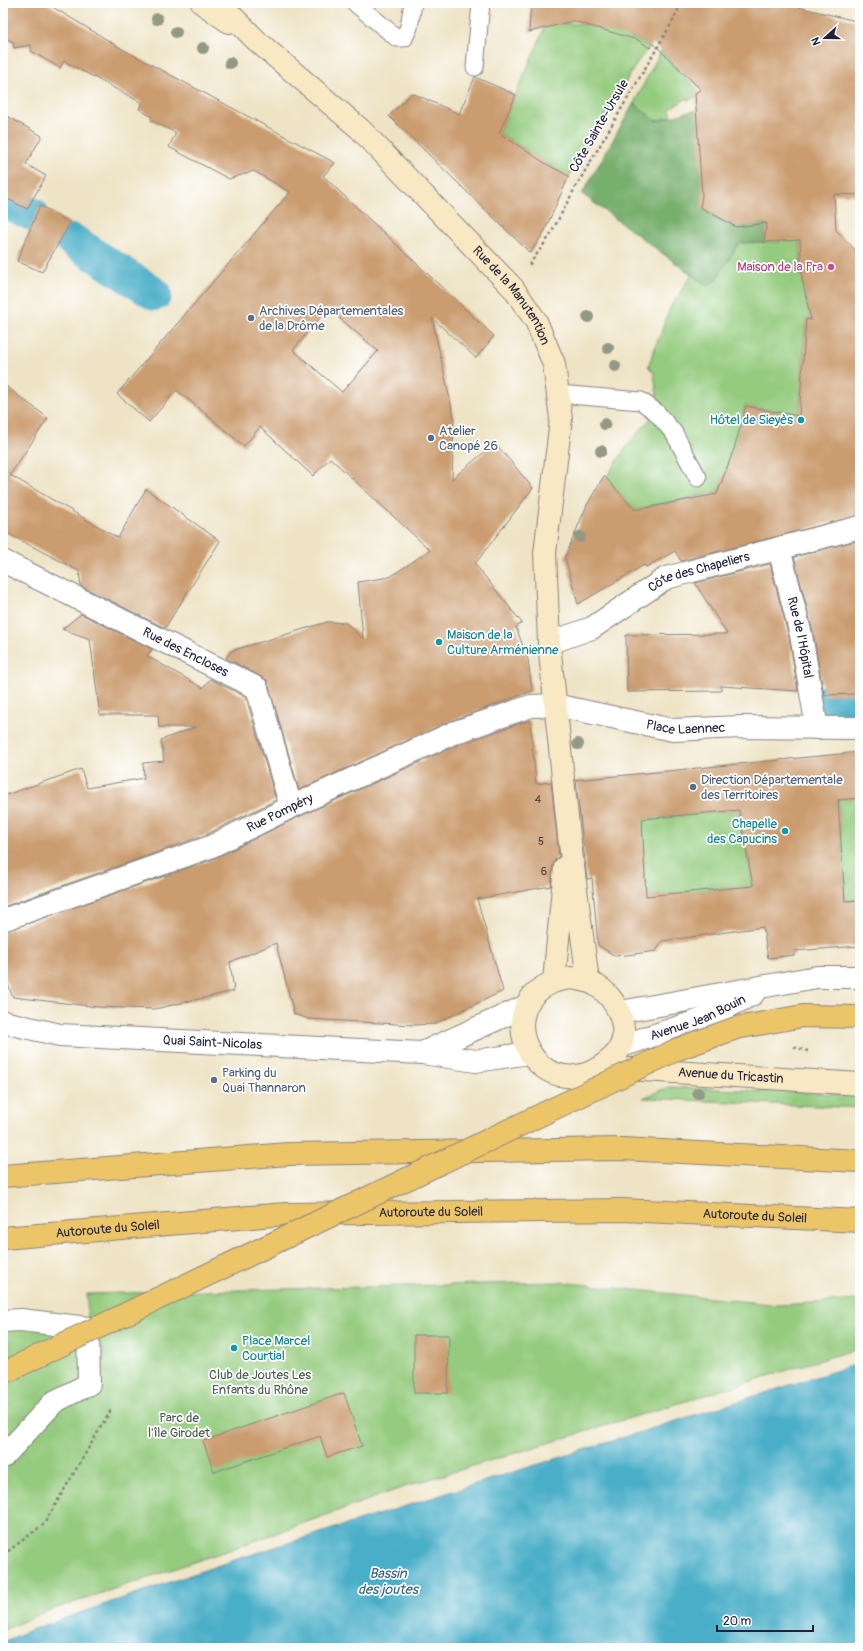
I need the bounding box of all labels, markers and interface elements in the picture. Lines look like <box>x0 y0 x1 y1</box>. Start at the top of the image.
north arrow <box>805 18 845 58</box>
text: N <box>809 35 824 47</box>
street label: Côte Sainte-Ursule <box>566 76 632 175</box>
street label: Rue de la Manutention <box>469 243 553 347</box>
place label: Maison de la Pra <box>737 259 823 275</box>
marker: Maison de la Pra <box>826 262 836 272</box>
place label: Archives Départementales de la Drôme <box>259 303 404 334</box>
marker: Archives Départementales de la Drôme <box>246 313 256 323</box>
place label: Hôtel de Sieyès <box>710 412 793 428</box>
marker: Hôtel de Sieyès <box>796 415 806 425</box>
place label: Atelier Canopé 26 <box>439 423 498 454</box>
marker: Atelier Canopé 26 <box>426 433 436 443</box>
street label: Côte des Chapeliers <box>645 548 752 596</box>
street label: Rue de l'Hôpital <box>784 595 816 679</box>
street label: Rue des Encloses <box>140 624 231 680</box>
place label: Maison de la Culture Arménienne <box>447 627 559 658</box>
marker: Maison de la Culture Arménienne <box>434 637 444 647</box>
street label: Place Laennec <box>645 717 726 738</box>
place label: Direction Départementale des Territoires <box>701 772 843 803</box>
marker: Direction Départementale des Territoires <box>688 782 698 792</box>
street label: Rue Pompéry <box>244 790 316 836</box>
house number: 4 <box>535 793 542 806</box>
place label: Chapelle des Capucins <box>707 816 778 847</box>
marker: Chapelle des Capucins <box>780 826 790 836</box>
house number: 5 <box>538 835 544 848</box>
house number: 6 <box>541 865 547 878</box>
street label: Avenue Jean Bouin <box>648 991 748 1044</box>
street label: Quai Saint-Nicolas <box>162 1032 262 1053</box>
street label: Avenue du Tricastin <box>678 1064 784 1087</box>
place label: Parking du Quai Thannaron <box>222 1065 306 1096</box>
marker: Parking du Quai Thannaron <box>209 1075 219 1085</box>
street label: Autoroute du Soleil <box>379 1204 483 1221</box>
street label: Autoroute du Soleil <box>702 1206 807 1227</box>
street label: Autoroute du Soleil <box>55 1217 160 1242</box>
place label: Place Marcel Courtial <box>242 1333 310 1364</box>
marker: Place Marcel Courtial <box>229 1343 239 1353</box>
park label: Club de Joutes Les Enfants du Rhône <box>209 1367 311 1398</box>
park label: Parc de l'île Girodet <box>148 1410 211 1441</box>
water label: Bassin des joutes <box>358 1565 420 1598</box>
scale bar <box>717 1607 813 1633</box>
text: 20 m <box>723 1614 752 1629</box>

